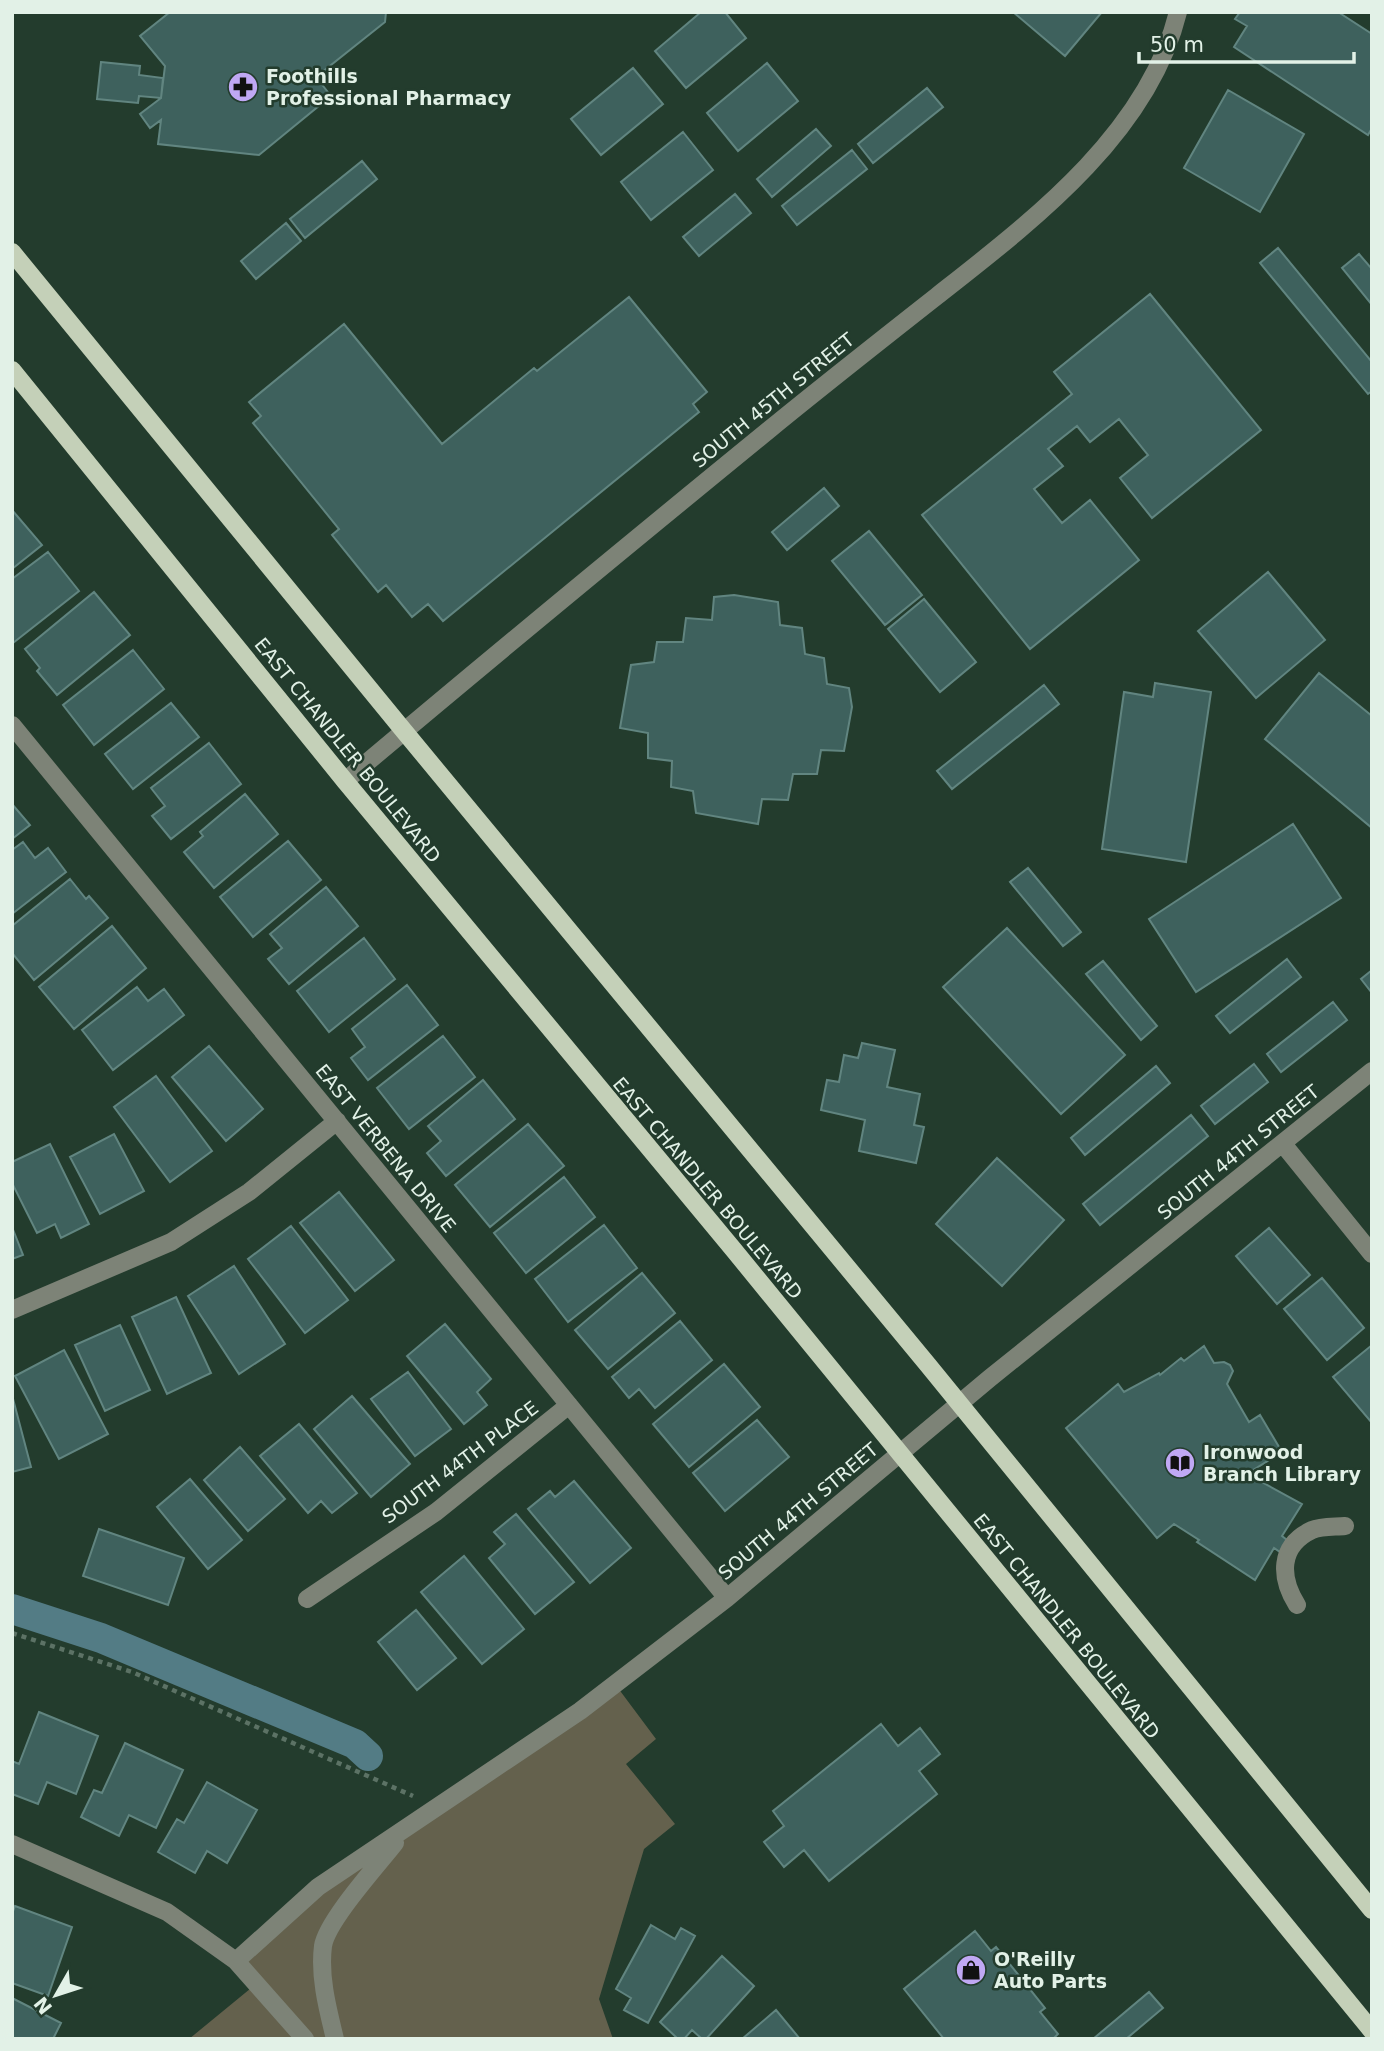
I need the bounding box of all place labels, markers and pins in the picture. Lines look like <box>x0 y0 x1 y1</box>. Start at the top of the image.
place label: Foothills Professional Pharmacy <box>266 65 512 109</box>
pharmacy icon: Foothills Professional Pharmacy <box>226 70 260 104</box>
place label: Ironwood Branch Library <box>1203 1441 1361 1485</box>
library icon: Ironwood Branch Library <box>1163 1446 1197 1480</box>
place label: O'Reilly Auto Parts <box>994 1948 1107 1992</box>
shop icon: O'Reilly Auto Parts <box>954 1953 988 1987</box>

